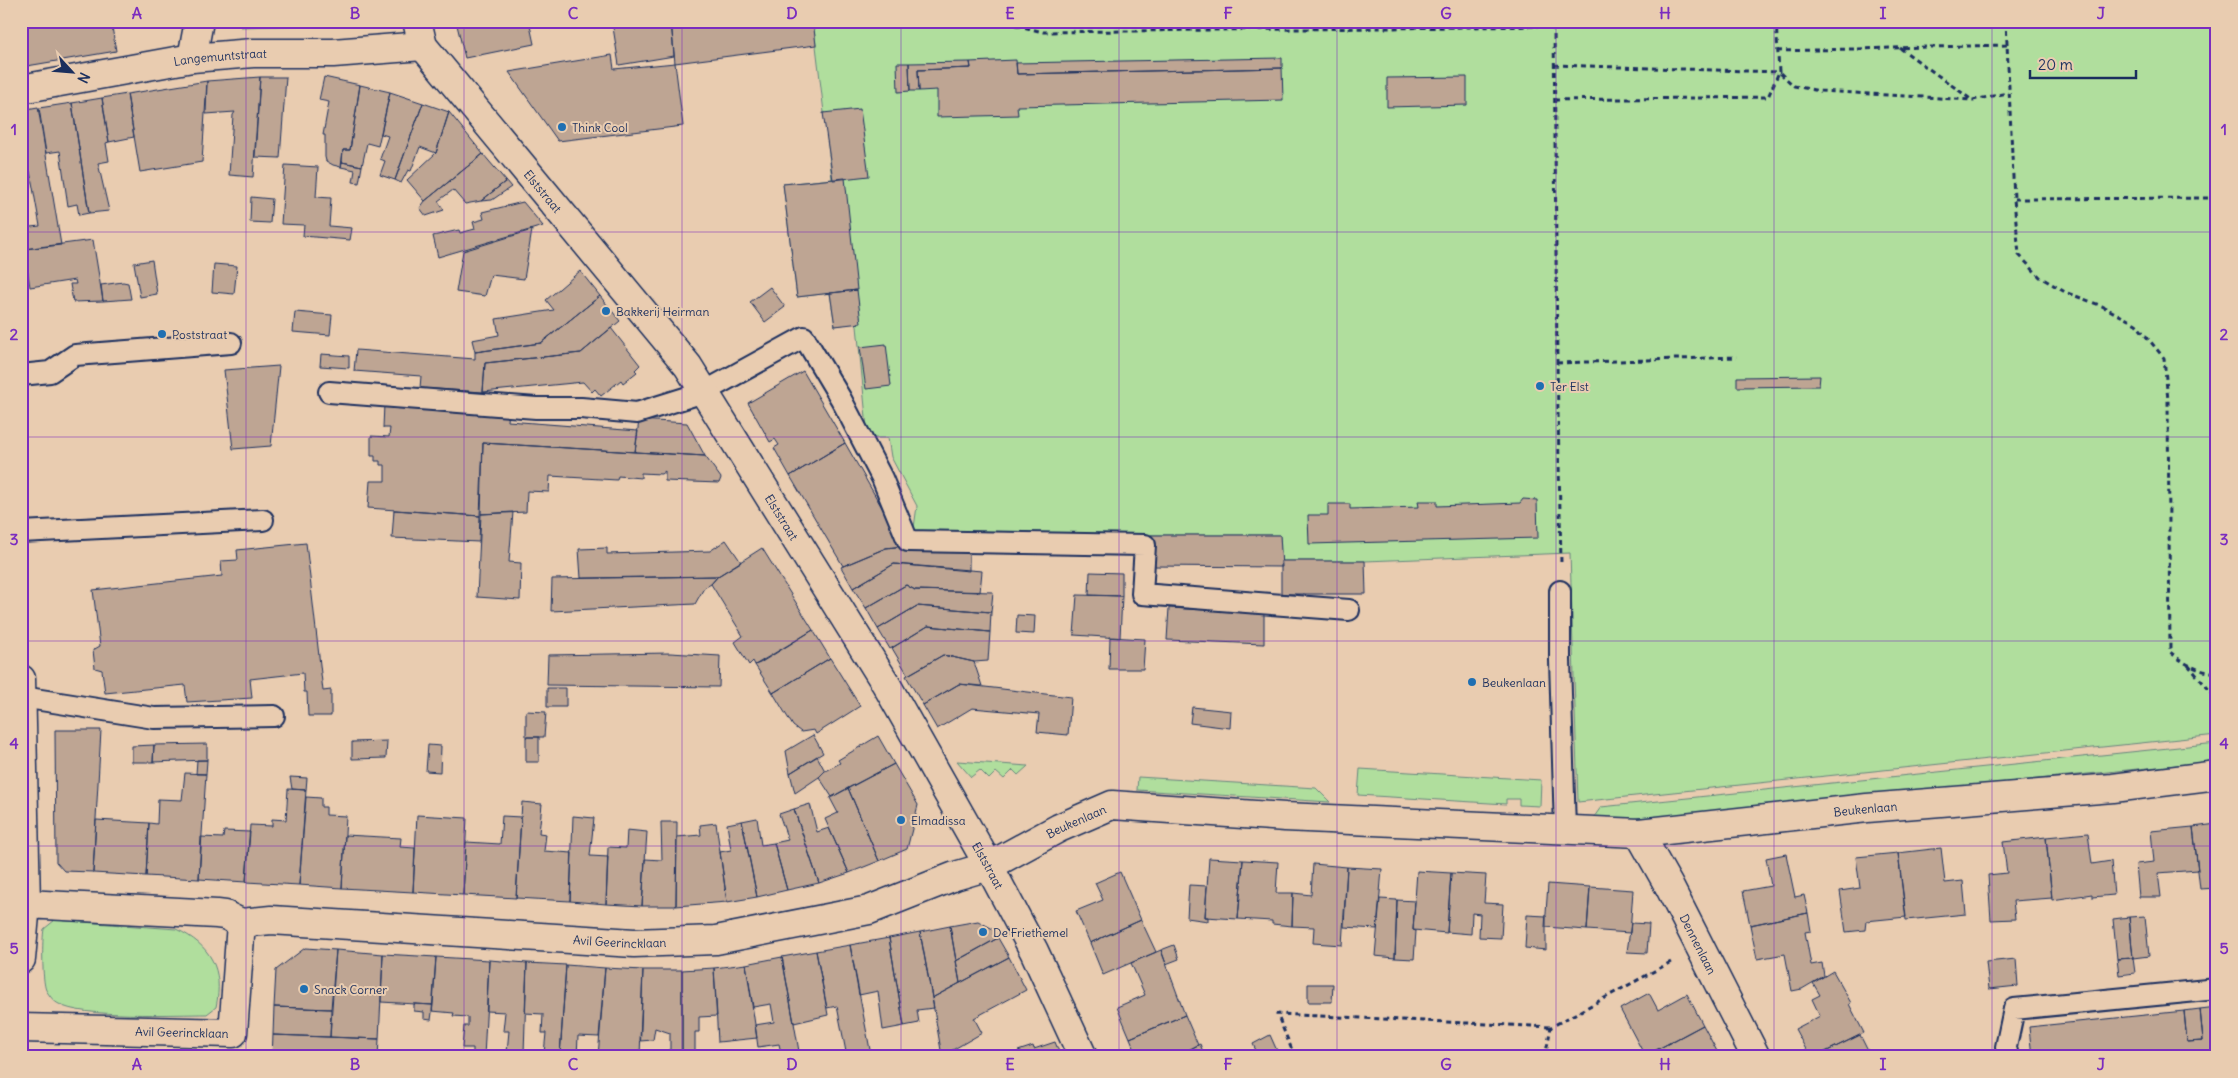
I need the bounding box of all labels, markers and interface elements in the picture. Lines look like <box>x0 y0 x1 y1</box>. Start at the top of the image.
text: A <box>132 3 142 23</box>
text: B <box>350 3 361 23</box>
text: C <box>568 3 579 23</box>
text: D <box>786 3 798 23</box>
text: E <box>1005 3 1015 23</box>
text: F <box>1223 3 1233 23</box>
text: G <box>1440 3 1452 23</box>
text: H <box>1659 3 1671 23</box>
text: I <box>1880 3 1887 23</box>
text: J <box>2097 3 2106 23</box>
street label: Langemuntstraat <box>172 45 267 69</box>
north arrow <box>48 48 98 98</box>
scale bar <box>2030 48 2137 80</box>
text: 20 m <box>2038 55 2073 74</box>
text: N <box>73 69 94 86</box>
text: 1 <box>11 119 17 139</box>
text: 1 <box>2221 119 2227 139</box>
place label: Think Cool <box>572 120 628 135</box>
marker: Think Cool <box>556 121 568 133</box>
street label: Elststraat <box>521 166 565 216</box>
place label: Bakkerij Heirman <box>616 304 709 319</box>
marker: Bakkerij Heirman <box>600 305 612 317</box>
text: 2 <box>10 324 19 344</box>
text: 2 <box>2220 324 2229 344</box>
place label: Poststraat <box>172 327 227 342</box>
marker: Poststraat <box>156 328 168 340</box>
place label: Ter Elst <box>1550 379 1589 394</box>
marker: Ter Elst <box>1534 380 1546 392</box>
street label: Elststraat <box>762 491 802 543</box>
text: 3 <box>9 529 19 549</box>
text: 3 <box>2219 529 2229 549</box>
place label: Beukenlaan <box>1482 675 1546 690</box>
marker: Beukenlaan <box>1466 676 1478 688</box>
text: 4 <box>9 733 19 753</box>
text: 4 <box>2219 733 2229 753</box>
street label: Beukenlaan <box>1833 798 1898 819</box>
street label: Beukenlaan <box>1043 801 1108 841</box>
place label: Elmadissa <box>911 813 966 828</box>
marker: Elmadissa <box>895 814 907 826</box>
street label: Elststraat <box>969 839 1007 891</box>
street label: Dennenlaan <box>1677 911 1720 977</box>
place label: De Friethemel <box>993 925 1068 940</box>
marker: De Friethemel <box>977 926 989 938</box>
street label: Avil Geerincklaan <box>573 932 667 951</box>
text: 5 <box>9 938 19 958</box>
text: 5 <box>2219 938 2229 958</box>
place label: Snack Corner <box>314 982 387 997</box>
marker: Snack Corner <box>298 983 310 995</box>
street label: Avil Geerincklaan <box>135 1023 229 1040</box>
text: A <box>132 1054 142 1074</box>
text: B <box>350 1054 361 1074</box>
text: C <box>568 1054 579 1074</box>
text: D <box>786 1054 798 1074</box>
text: E <box>1005 1054 1015 1074</box>
text: F <box>1223 1054 1233 1074</box>
text: G <box>1440 1054 1452 1074</box>
text: H <box>1659 1054 1671 1074</box>
text: I <box>1880 1054 1887 1074</box>
text: J <box>2097 1054 2106 1074</box>

